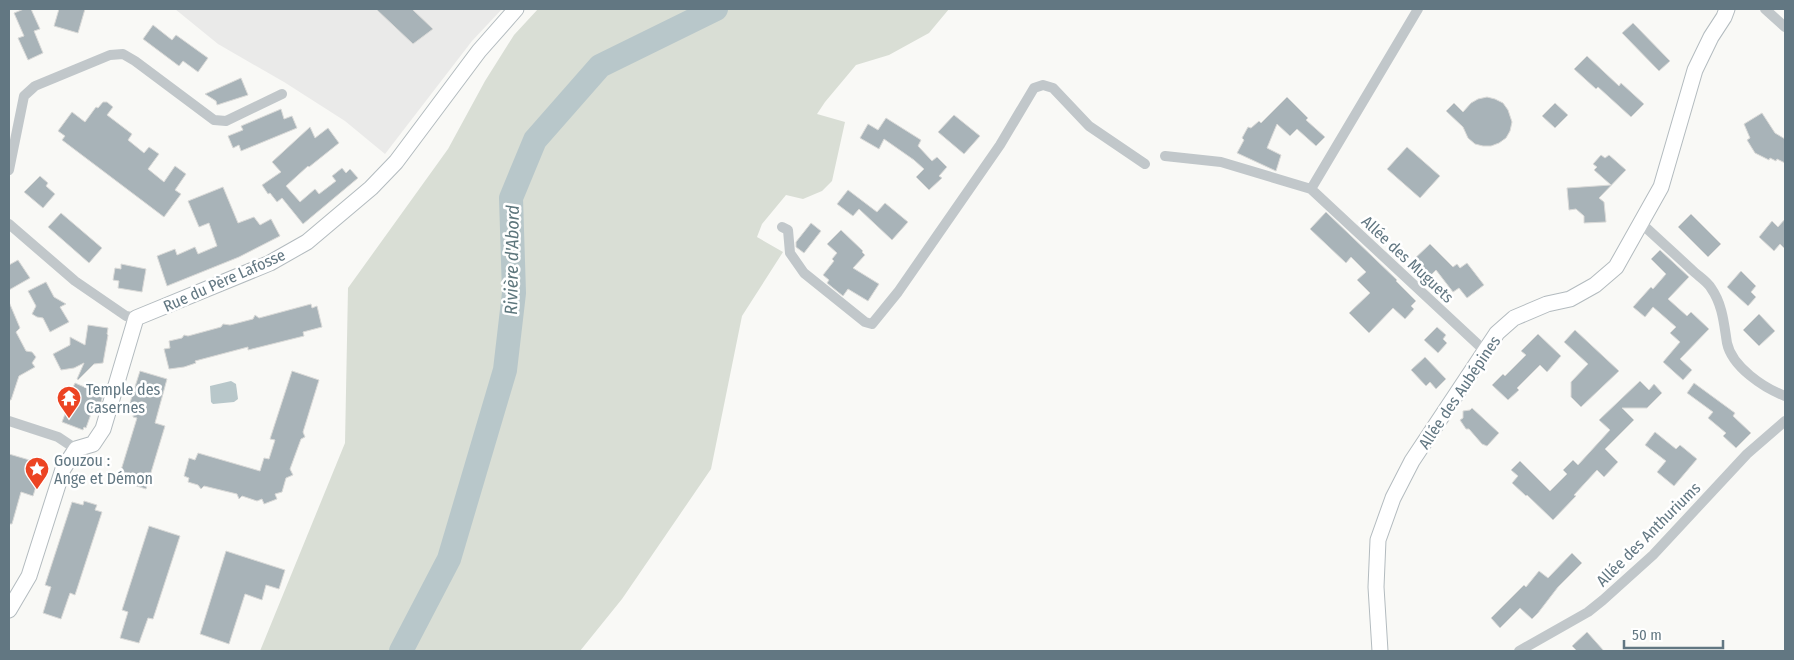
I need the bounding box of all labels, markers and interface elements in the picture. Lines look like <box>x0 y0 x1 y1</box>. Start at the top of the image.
water label: Rivière d'Abord <box>500 204 524 315</box>
street label: Allée des Muguets <box>1358 212 1458 307</box>
street label: Rue du Père Lafosse <box>160 245 288 316</box>
street label: Allée des Aubépines <box>1415 332 1504 452</box>
place label: Temple des Casernes <box>86 380 161 417</box>
temple icon: Temple des Casernes <box>56 385 82 419</box>
place label: Gouzou : Ange et Démon <box>54 451 153 488</box>
place icon: Gouzou : Ange et Démon <box>24 456 50 490</box>
street label: Allée des Anthuriums <box>1592 478 1704 590</box>
scale bar <box>1624 618 1723 650</box>
text: 50 m <box>1632 626 1662 644</box>

